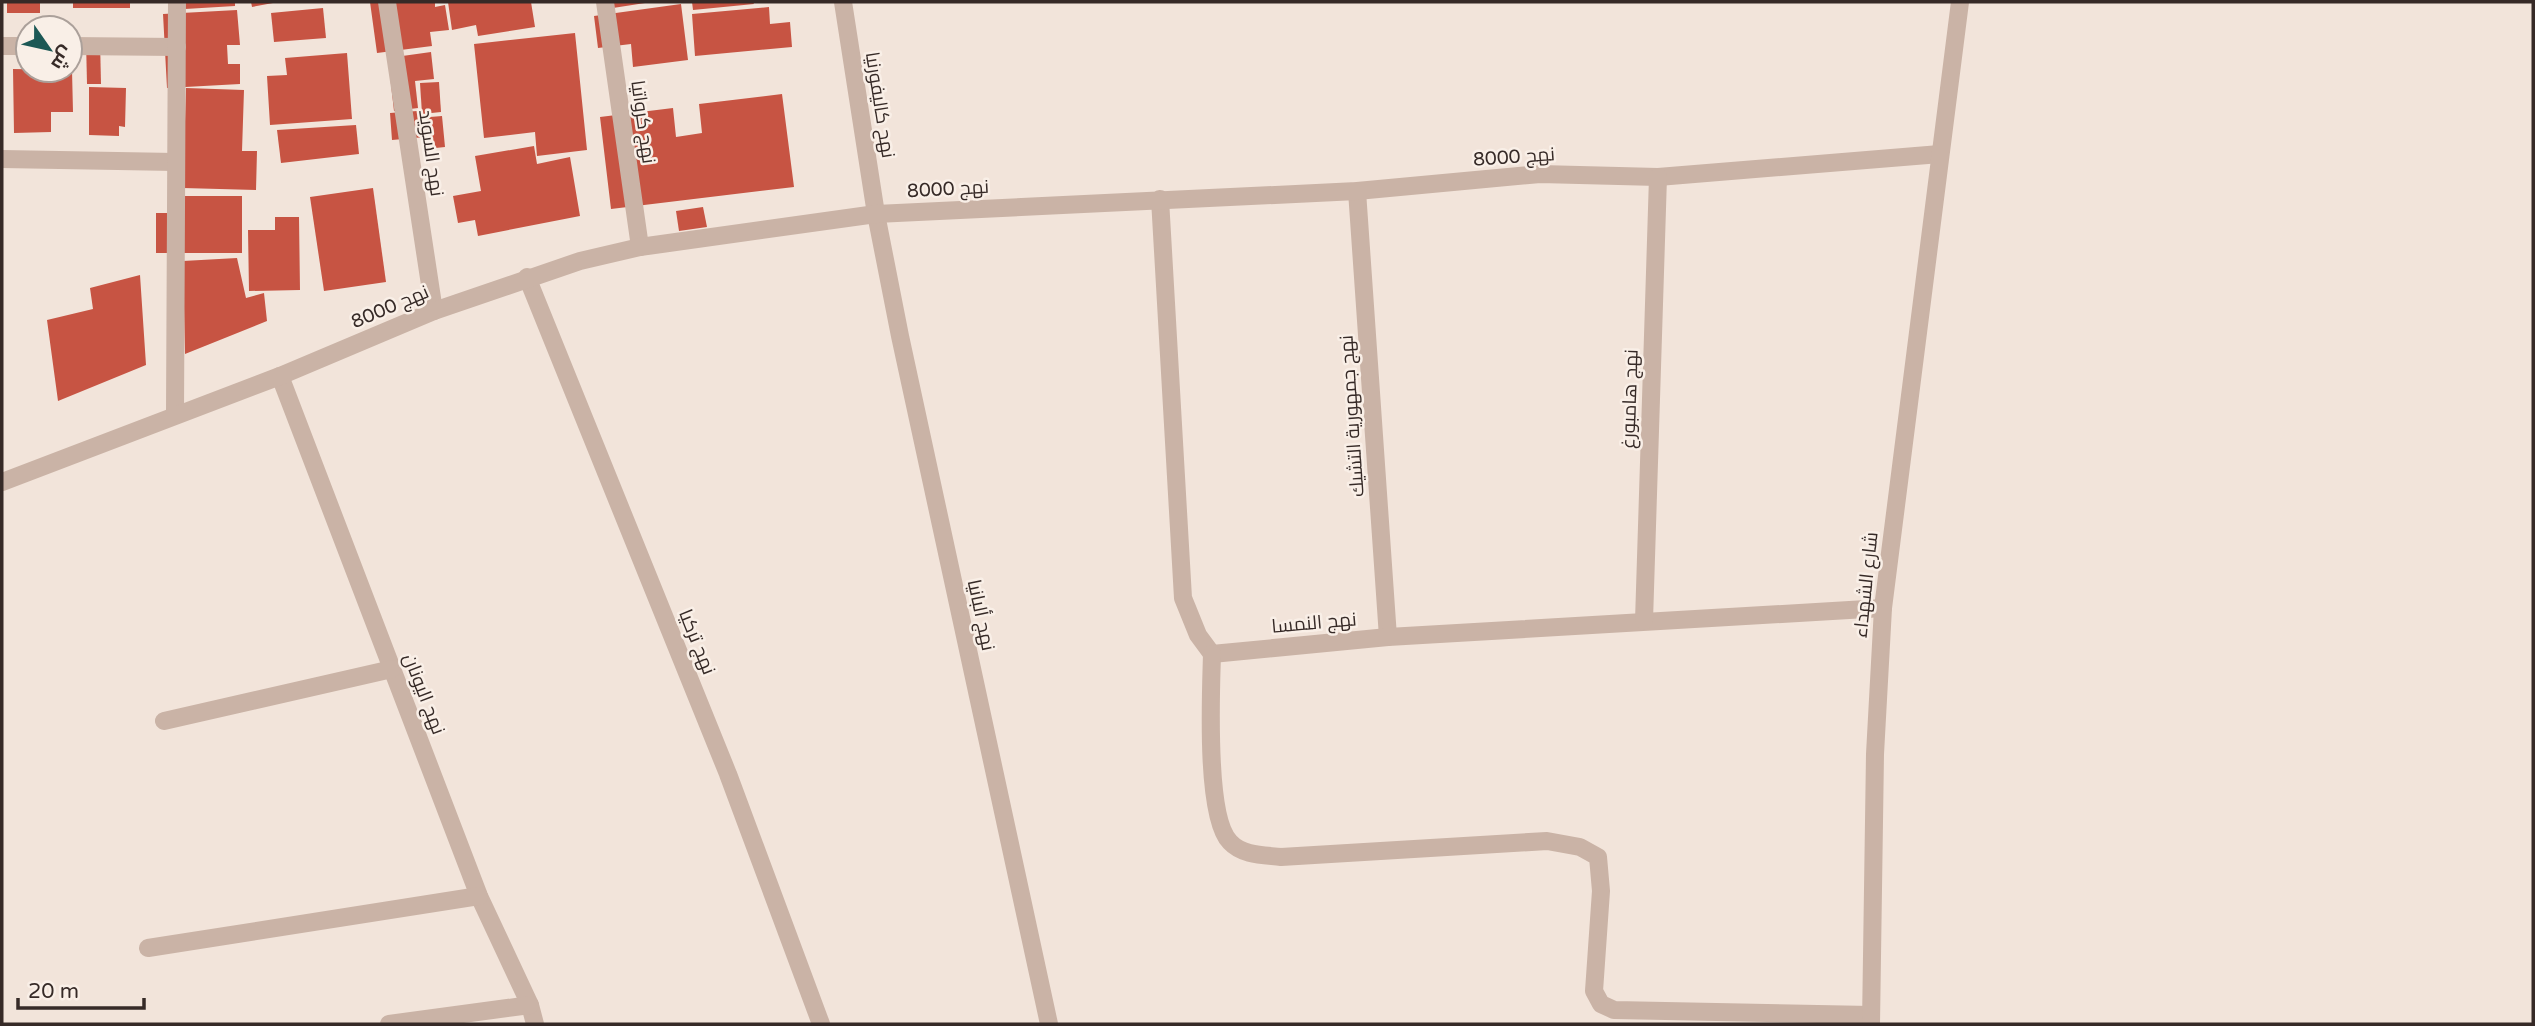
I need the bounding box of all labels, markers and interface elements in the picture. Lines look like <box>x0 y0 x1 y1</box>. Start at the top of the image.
north arrow <box>14 14 84 84</box>
text: ش <box>46 42 78 74</box>
street label: نهح كاليفورنيا <box>859 50 899 160</box>
street label: نهج كرواتيا <box>624 79 660 165</box>
street label: نهج السويد <box>412 108 448 198</box>
street label: نهج 8000 <box>1472 143 1556 173</box>
street label: نهج 8000 <box>906 176 990 204</box>
street label: نهج 8000 <box>348 281 433 335</box>
street label: نهج جمهورية التشيك <box>1335 334 1371 498</box>
street label: نهج هامبورغ <box>1617 349 1645 449</box>
street label: شارع الشهداء <box>1849 531 1884 639</box>
street label: نهج ألبانيا <box>961 577 1000 653</box>
street label: نهج تركيا <box>672 606 720 679</box>
street label: نهج النمسا <box>1271 608 1358 640</box>
street label: نهج اليونان <box>397 651 449 738</box>
scale bar <box>18 967 144 1011</box>
text: 20 m <box>28 979 79 1004</box>

